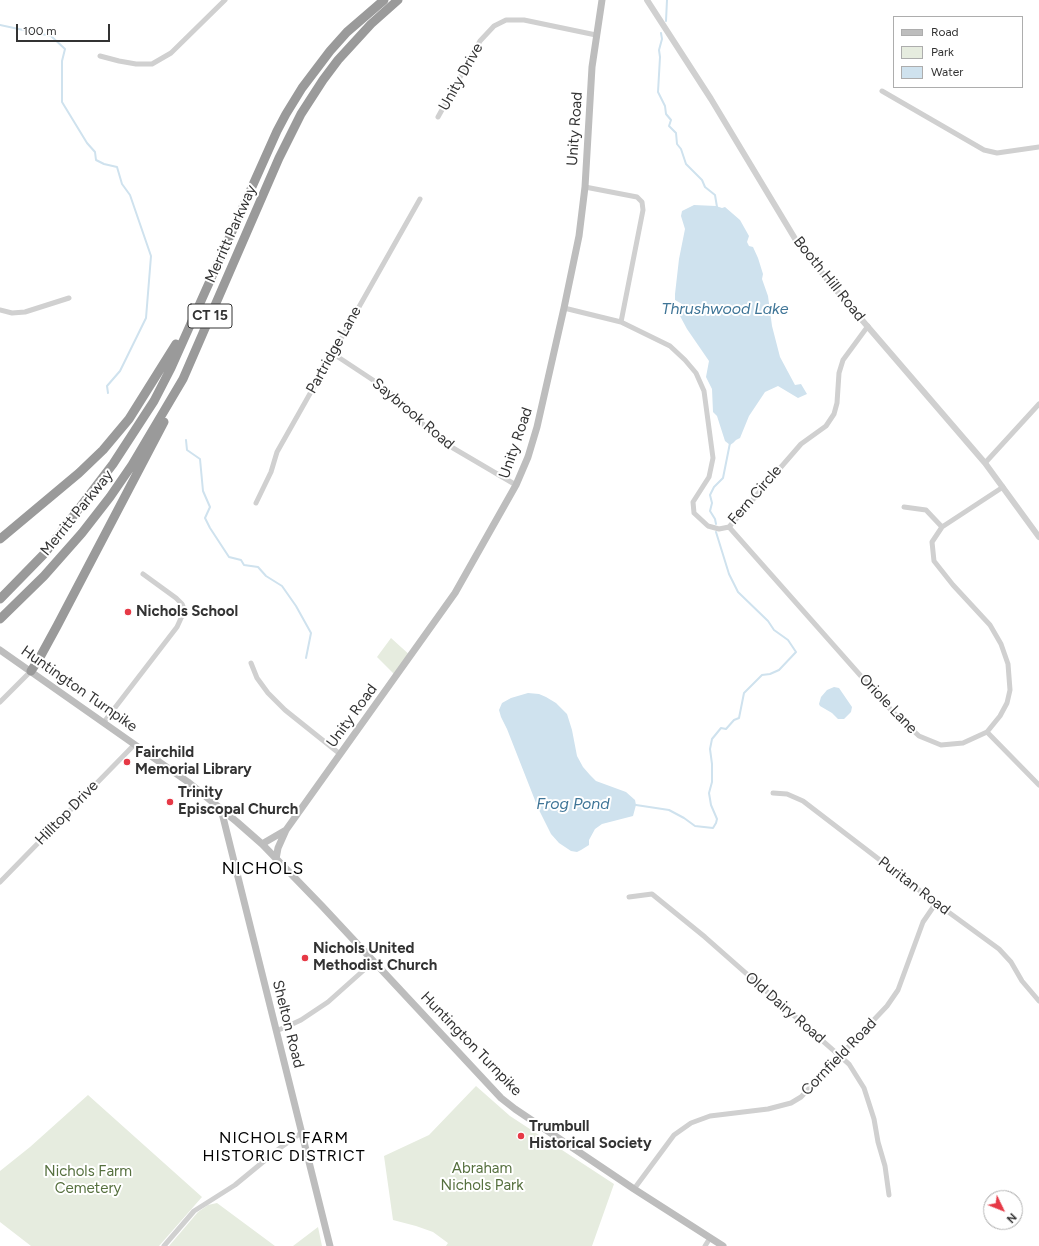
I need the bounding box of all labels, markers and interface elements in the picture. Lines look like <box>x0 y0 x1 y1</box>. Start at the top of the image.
scale bar <box>18 16 112 42</box>
legend <box>893 16 1023 88</box>
text: 100 m <box>23 24 57 38</box>
text: Road <box>931 25 959 39</box>
street label: Unity Drive <box>435 40 487 114</box>
text: Park <box>931 45 954 59</box>
text: Water <box>931 65 963 79</box>
street label: Unity Road <box>563 91 587 167</box>
street label: Merritt Parkway <box>201 182 261 286</box>
street label: Booth Hill Road <box>789 233 869 325</box>
water label: Thrushwood Lake <box>662 299 788 319</box>
street label: Partridge Lane <box>303 303 365 397</box>
road number: CT 15 <box>188 304 232 328</box>
street label: Saybrook Road <box>368 375 458 453</box>
street label: Unity Road <box>495 405 537 481</box>
street label: Fern Circle <box>724 462 786 528</box>
street label: Merritt Parkway <box>37 467 117 559</box>
place label: Nichols School <box>136 603 238 621</box>
marker: Nichols School <box>123 607 133 617</box>
street label: Huntington Turnpike <box>17 642 141 736</box>
street label: Oriole Lane <box>855 670 921 738</box>
street label: Unity Road <box>323 681 381 751</box>
place label: Fairchild Memorial Library <box>135 744 252 779</box>
marker: Fairchild Memorial Library <box>122 757 132 767</box>
street label: Hilltop Drive <box>32 777 102 849</box>
place label: Trinity Episcopal Church <box>178 784 298 819</box>
water label: Frog Pond <box>536 794 610 814</box>
marker: Trinity Episcopal Church <box>165 797 175 807</box>
street label: Puritan Road <box>874 853 954 919</box>
district label: NICHOLS <box>222 859 304 879</box>
place label: Nichols United Methodist Church <box>313 940 437 975</box>
marker: Nichols United Methodist Church <box>300 953 310 963</box>
street label: Old Dairy Road <box>741 968 829 1048</box>
street label: Shelton Road <box>268 978 308 1070</box>
street label: Huntington Turnpike <box>417 988 525 1100</box>
street label: Cornfield Road <box>798 1015 880 1099</box>
place label: Trumbull Historical Society <box>529 1118 652 1153</box>
district label: NICHOLS FARM HISTORIC DISTRICT <box>203 1128 365 1166</box>
marker: Trumbull Historical Society <box>516 1131 526 1141</box>
park label: Abraham Nichols Park <box>441 1160 523 1195</box>
park label: Nichols Farm Cemetery <box>44 1163 132 1198</box>
north arrow <box>983 1190 1023 1230</box>
text: N <box>1004 1210 1019 1225</box>

